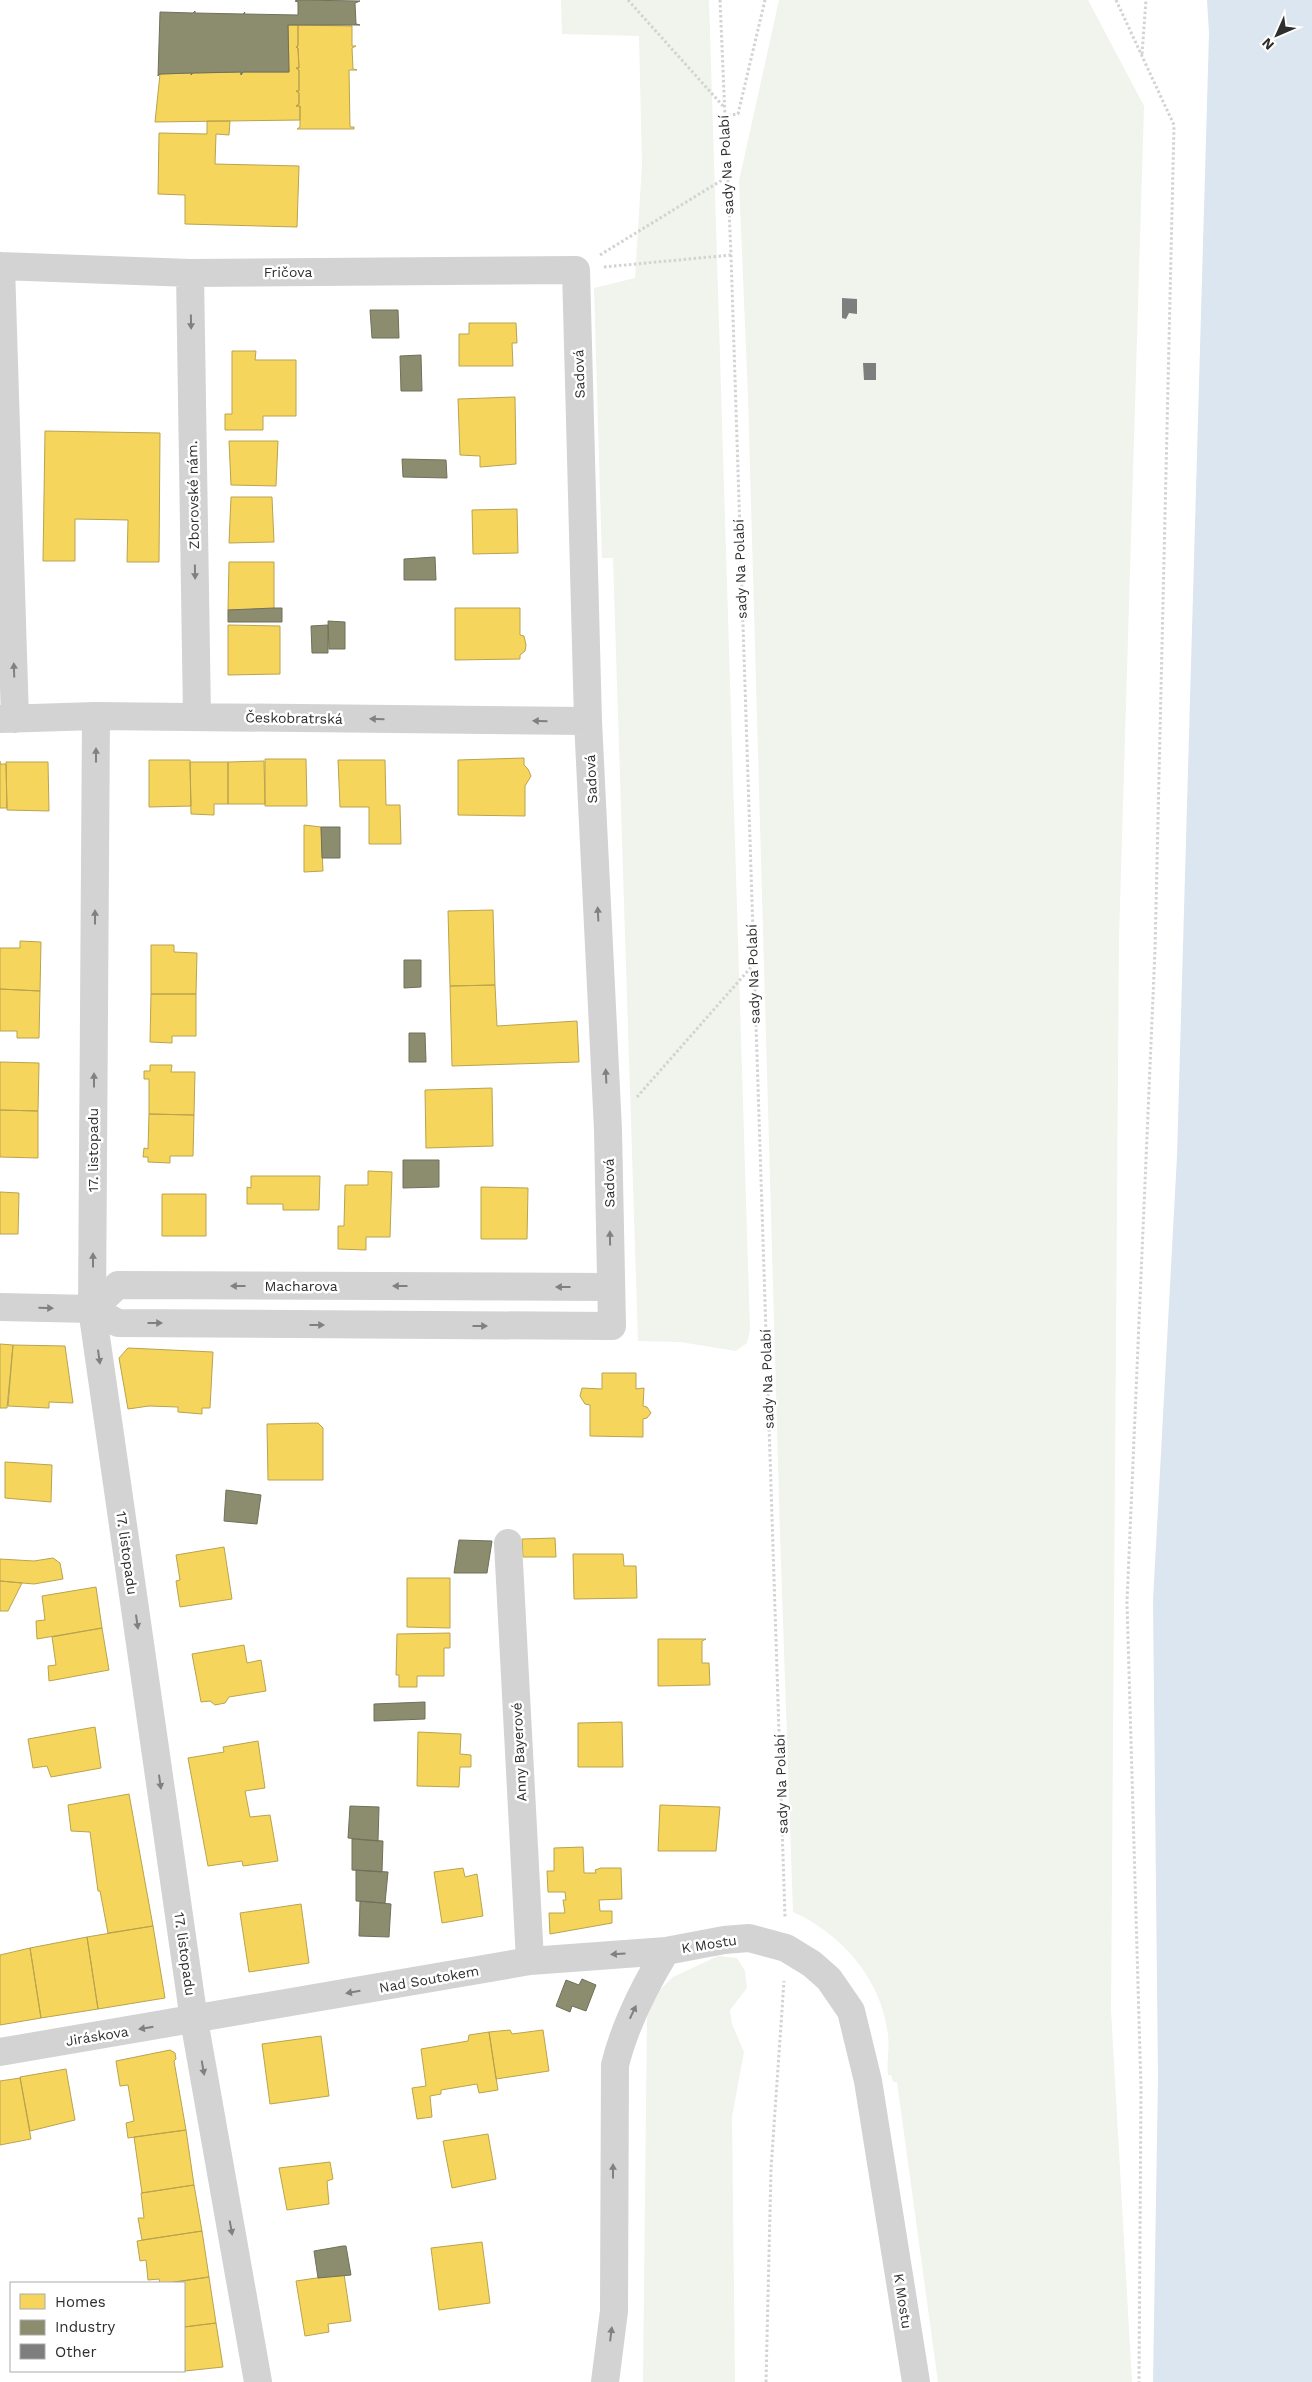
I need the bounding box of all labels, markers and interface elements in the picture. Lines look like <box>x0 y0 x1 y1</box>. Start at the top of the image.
north arrow <box>1252 10 1302 60</box>
text: N <box>1258 35 1277 54</box>
street label: sady Na Polabí <box>715 114 737 215</box>
street label: Fričova <box>264 264 312 280</box>
one-way arrow <box>187 314 195 330</box>
street label: Sadová <box>570 349 588 399</box>
street label: Zborovské nám. <box>184 441 202 549</box>
street label: sady Na Polabí <box>730 519 750 619</box>
one-way arrow <box>191 564 199 580</box>
one-way arrow <box>9 662 17 678</box>
street label: Českobratrská <box>245 709 343 727</box>
one-way arrow <box>369 715 385 723</box>
one-way arrow <box>531 717 547 725</box>
one-way arrow <box>92 747 100 763</box>
street label: Sadová <box>582 754 600 804</box>
one-way arrow <box>593 905 601 921</box>
one-way arrow <box>91 909 99 925</box>
street label: sady Na Polabí <box>743 924 763 1024</box>
one-way arrow <box>601 1068 609 1084</box>
one-way arrow <box>90 1072 98 1088</box>
street label: 17. listopadu <box>85 1108 101 1192</box>
street label: Sadová <box>601 1158 617 1208</box>
one-way arrow <box>606 1230 614 1246</box>
one-way arrow <box>89 1252 97 1268</box>
street label: Macharova <box>264 1278 338 1294</box>
one-way arrow <box>229 1282 245 1290</box>
one-way arrow <box>392 1282 408 1290</box>
one-way arrow <box>554 1283 570 1291</box>
one-way arrow <box>38 1304 54 1312</box>
one-way arrow <box>147 1319 163 1327</box>
one-way arrow <box>310 1321 326 1329</box>
one-way arrow <box>472 1322 488 1330</box>
street label: sady Na Polabí <box>757 1329 777 1429</box>
one-way arrow <box>95 1349 103 1365</box>
street label: 17. listopadu <box>113 1510 141 1596</box>
one-way arrow <box>134 1614 142 1630</box>
street label: Anny Bayerové <box>508 1702 530 1802</box>
street label: sady Na Polabí <box>771 1734 791 1834</box>
one-way arrow <box>157 1775 165 1791</box>
street label: 17. listopadu <box>171 1911 199 1997</box>
street label: K Mostu <box>680 1932 738 1956</box>
one-way arrow <box>609 1951 625 1959</box>
street label: Nad Soutokem <box>378 1962 480 1996</box>
one-way arrow <box>345 1989 361 1997</box>
one-way arrow <box>630 2005 638 2019</box>
street label: Jiráskova <box>64 2023 130 2049</box>
one-way arrow <box>138 2024 154 2032</box>
one-way arrow <box>199 2060 207 2075</box>
one-way arrow <box>609 2163 617 2179</box>
one-way arrow <box>228 2220 236 2236</box>
street label: K Mostu <box>891 2272 915 2330</box>
legend <box>10 2282 185 2372</box>
text: Homes <box>55 2293 106 2311</box>
text: Industry <box>55 2318 116 2336</box>
one-way arrow <box>607 2325 615 2341</box>
text: Other <box>55 2343 97 2361</box>

